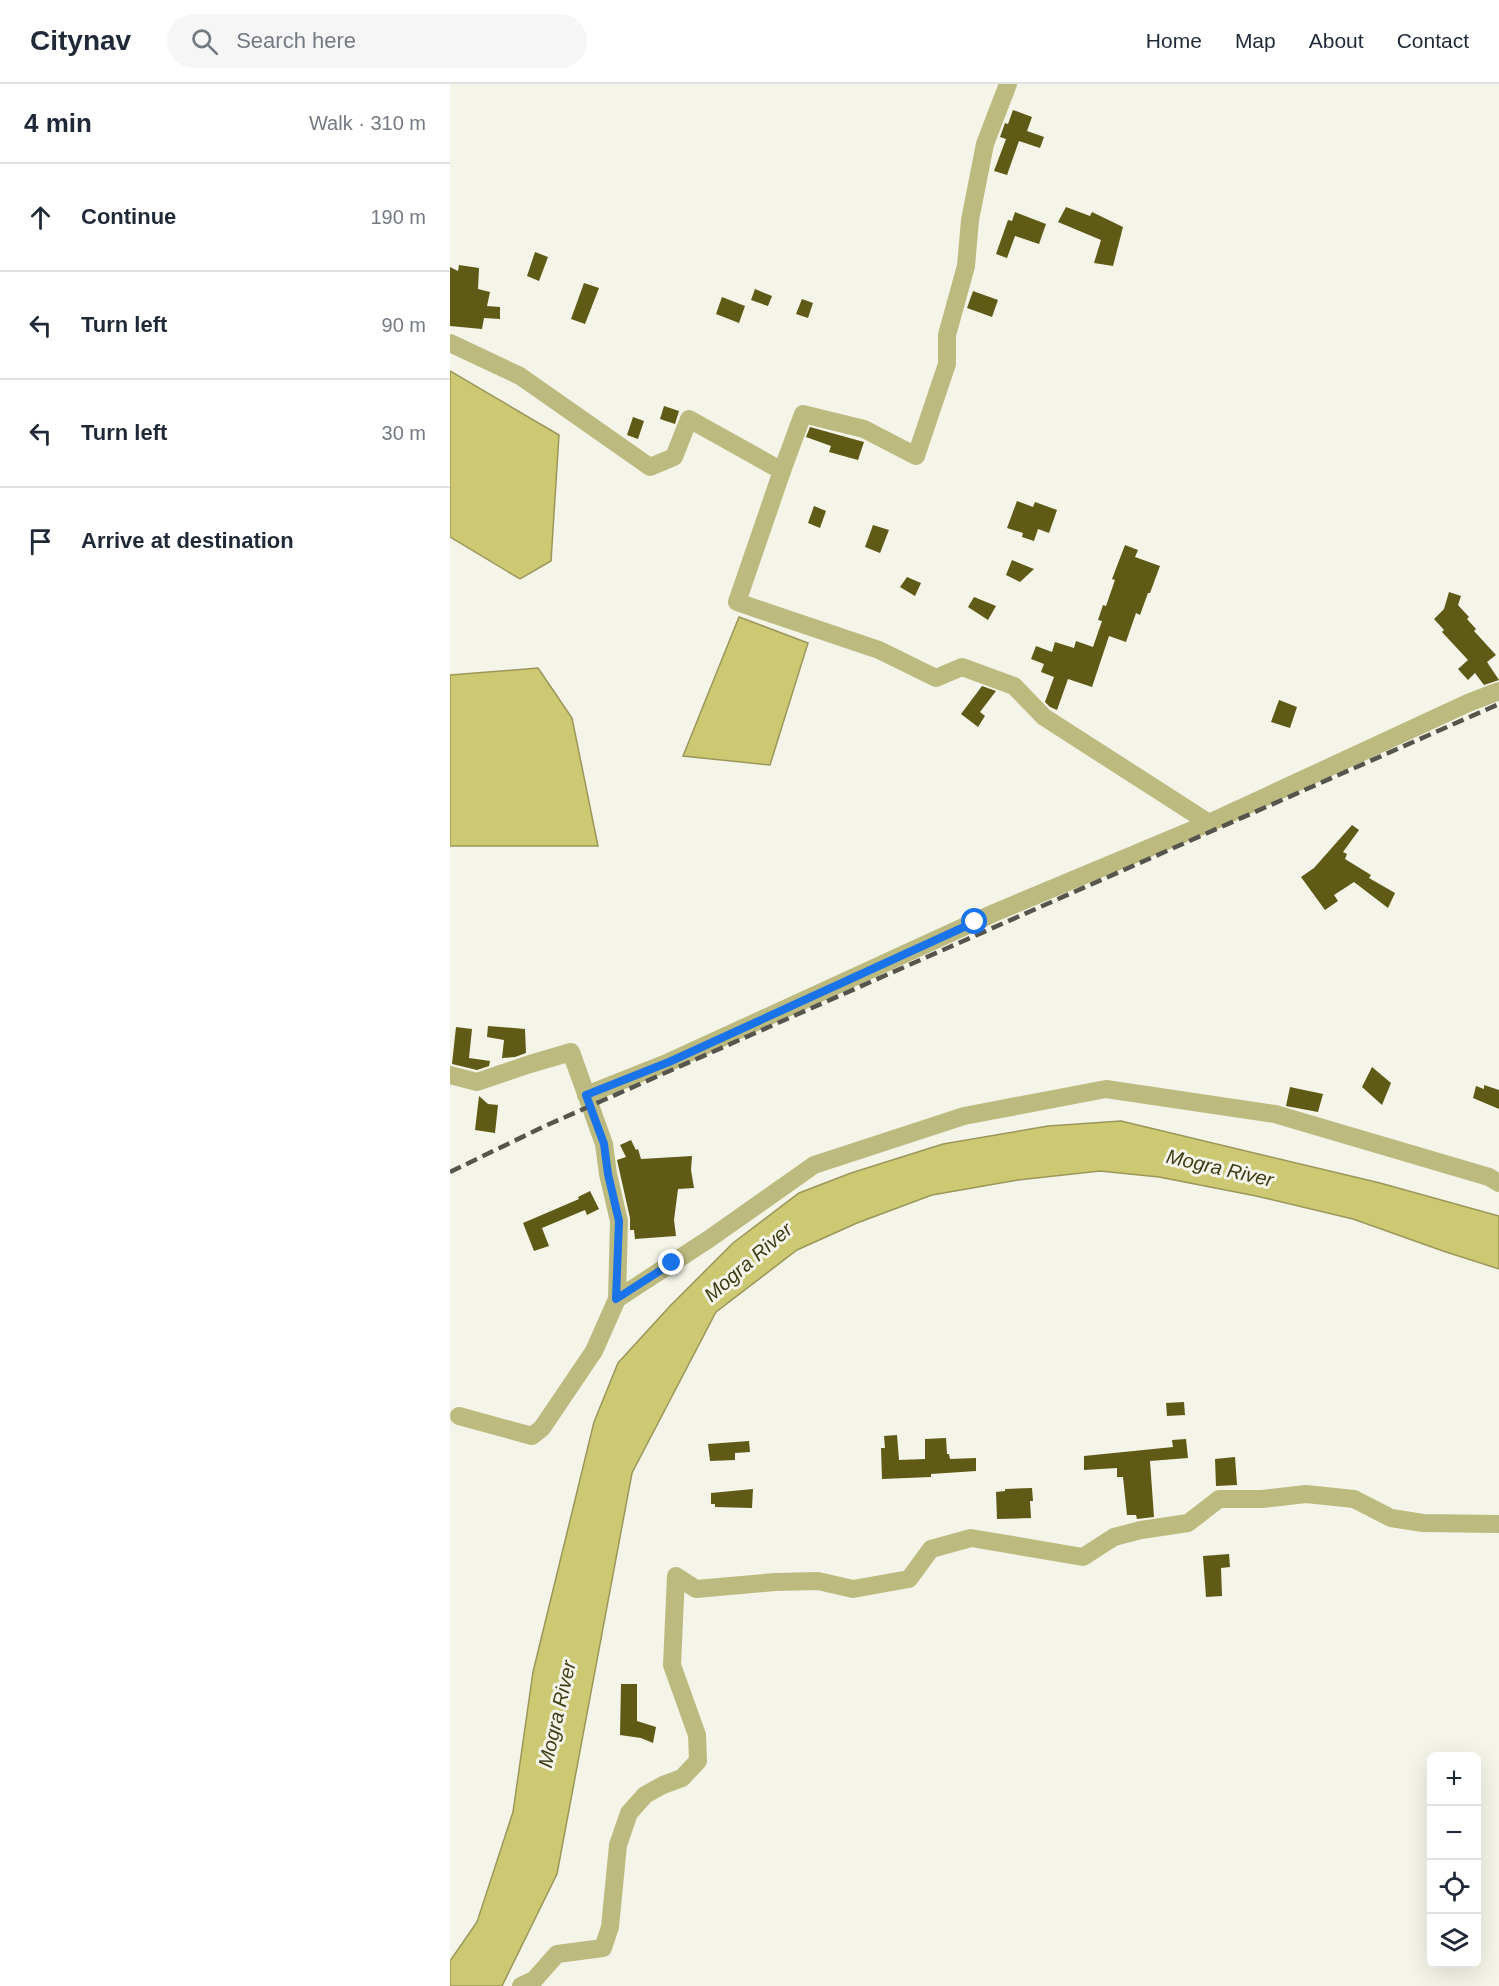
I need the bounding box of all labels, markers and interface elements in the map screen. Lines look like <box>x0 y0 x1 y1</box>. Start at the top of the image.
search box <box>167 14 587 68</box>
text: Citynav <box>30 25 131 56</box>
icon: search <box>188 25 221 58</box>
text: Search here <box>236 28 356 53</box>
text: Home <box>1146 29 1202 52</box>
text: Map <box>1235 29 1276 52</box>
text: About <box>1309 29 1364 52</box>
text: Contact <box>1397 29 1469 52</box>
text: 4 min <box>24 108 92 138</box>
text: Walk · 310 m <box>309 112 426 134</box>
icon: ahead <box>24 201 57 234</box>
text: Continue <box>81 204 176 229</box>
text: 190 m <box>370 206 426 228</box>
icon: left <box>24 309 57 342</box>
text: Turn left <box>81 312 167 337</box>
text: 90 m <box>382 314 426 336</box>
icon: left <box>24 417 57 450</box>
text: Turn left <box>81 420 167 445</box>
text: 30 m <box>382 422 426 444</box>
icon: arrive <box>24 525 57 558</box>
text: Arrive at destination <box>81 528 294 553</box>
route start <box>961 908 987 934</box>
water label: Mogra River <box>1164 1145 1277 1191</box>
water label: Mogra River <box>700 1217 797 1306</box>
route end <box>658 1249 684 1275</box>
water label: Mogra River <box>534 1657 580 1770</box>
map controls <box>1427 1752 1481 1968</box>
button: + <box>1427 1752 1481 1806</box>
button: − <box>1427 1806 1481 1860</box>
button: locate <box>1427 1860 1481 1914</box>
button: layers <box>1427 1914 1481 1968</box>

